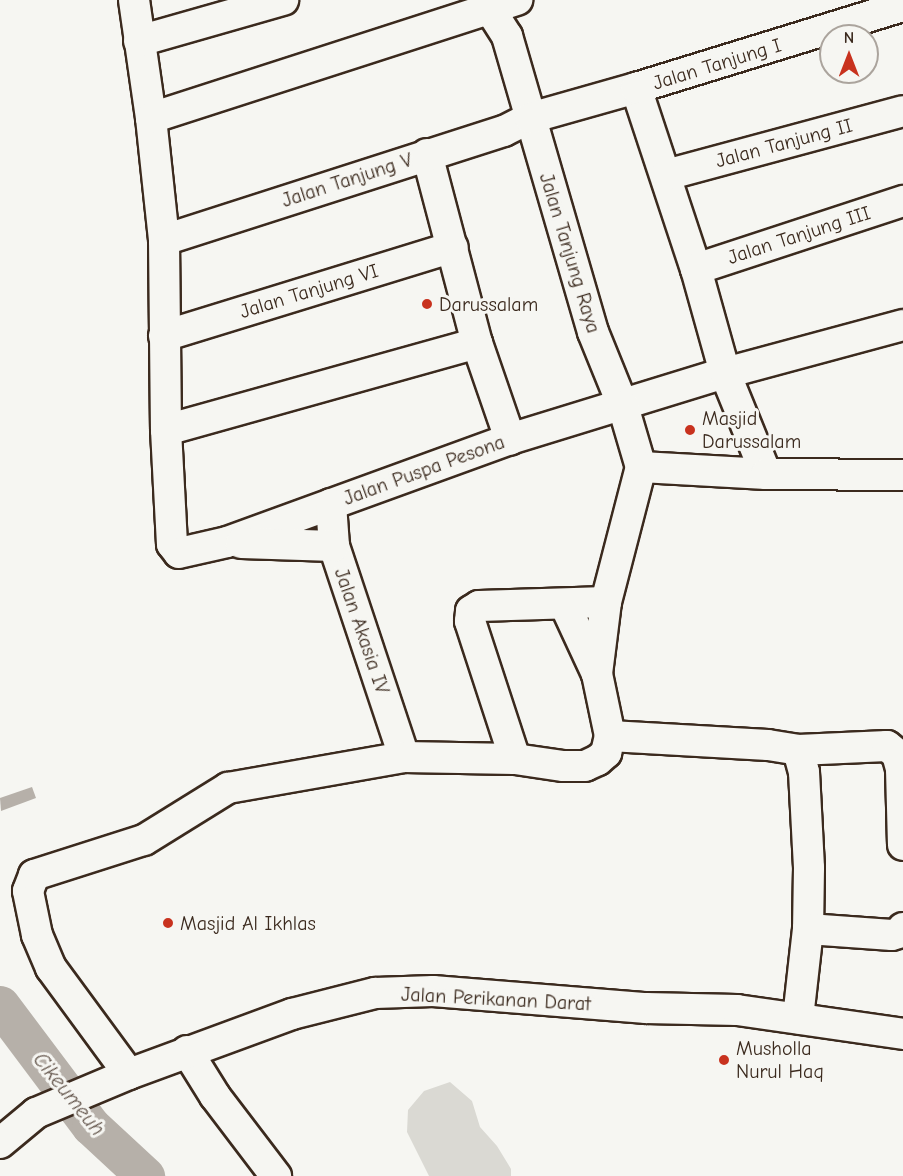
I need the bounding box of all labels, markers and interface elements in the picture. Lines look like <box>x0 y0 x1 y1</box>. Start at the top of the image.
north arrow <box>819 24 879 84</box>
text: N <box>844 29 854 47</box>
street label: Jalan Tanjung I <box>650 33 784 95</box>
street label: Jalan Tanjung II <box>713 113 855 173</box>
street label: Jalan Tanjung V <box>279 148 415 212</box>
street label: Jalan Tanjung Raya <box>534 170 606 336</box>
street label: Jalan Tanjung III <box>725 201 873 269</box>
street label: Jalan Tanjung VI <box>237 259 381 323</box>
place label: Darussalam <box>439 292 538 316</box>
marker: Darussalam <box>420 297 434 311</box>
place label: Masjid Darussalam <box>702 406 801 453</box>
marker: Masjid Darussalam <box>683 423 697 437</box>
street label: Jalan Puspa Pesona <box>340 430 508 510</box>
street label: Jalan Akasia IV <box>329 565 395 697</box>
place label: Masjid Al Ikhlas <box>180 911 316 935</box>
marker: Masjid Al Ikhlas <box>161 916 175 930</box>
street label: Jalan Perikanan Darat <box>401 982 591 1016</box>
place label: Musholla Nurul Haq <box>736 1036 824 1083</box>
water label: Cikeumeuh <box>28 1047 110 1141</box>
marker: Musholla Nurul Haq <box>717 1053 731 1067</box>

